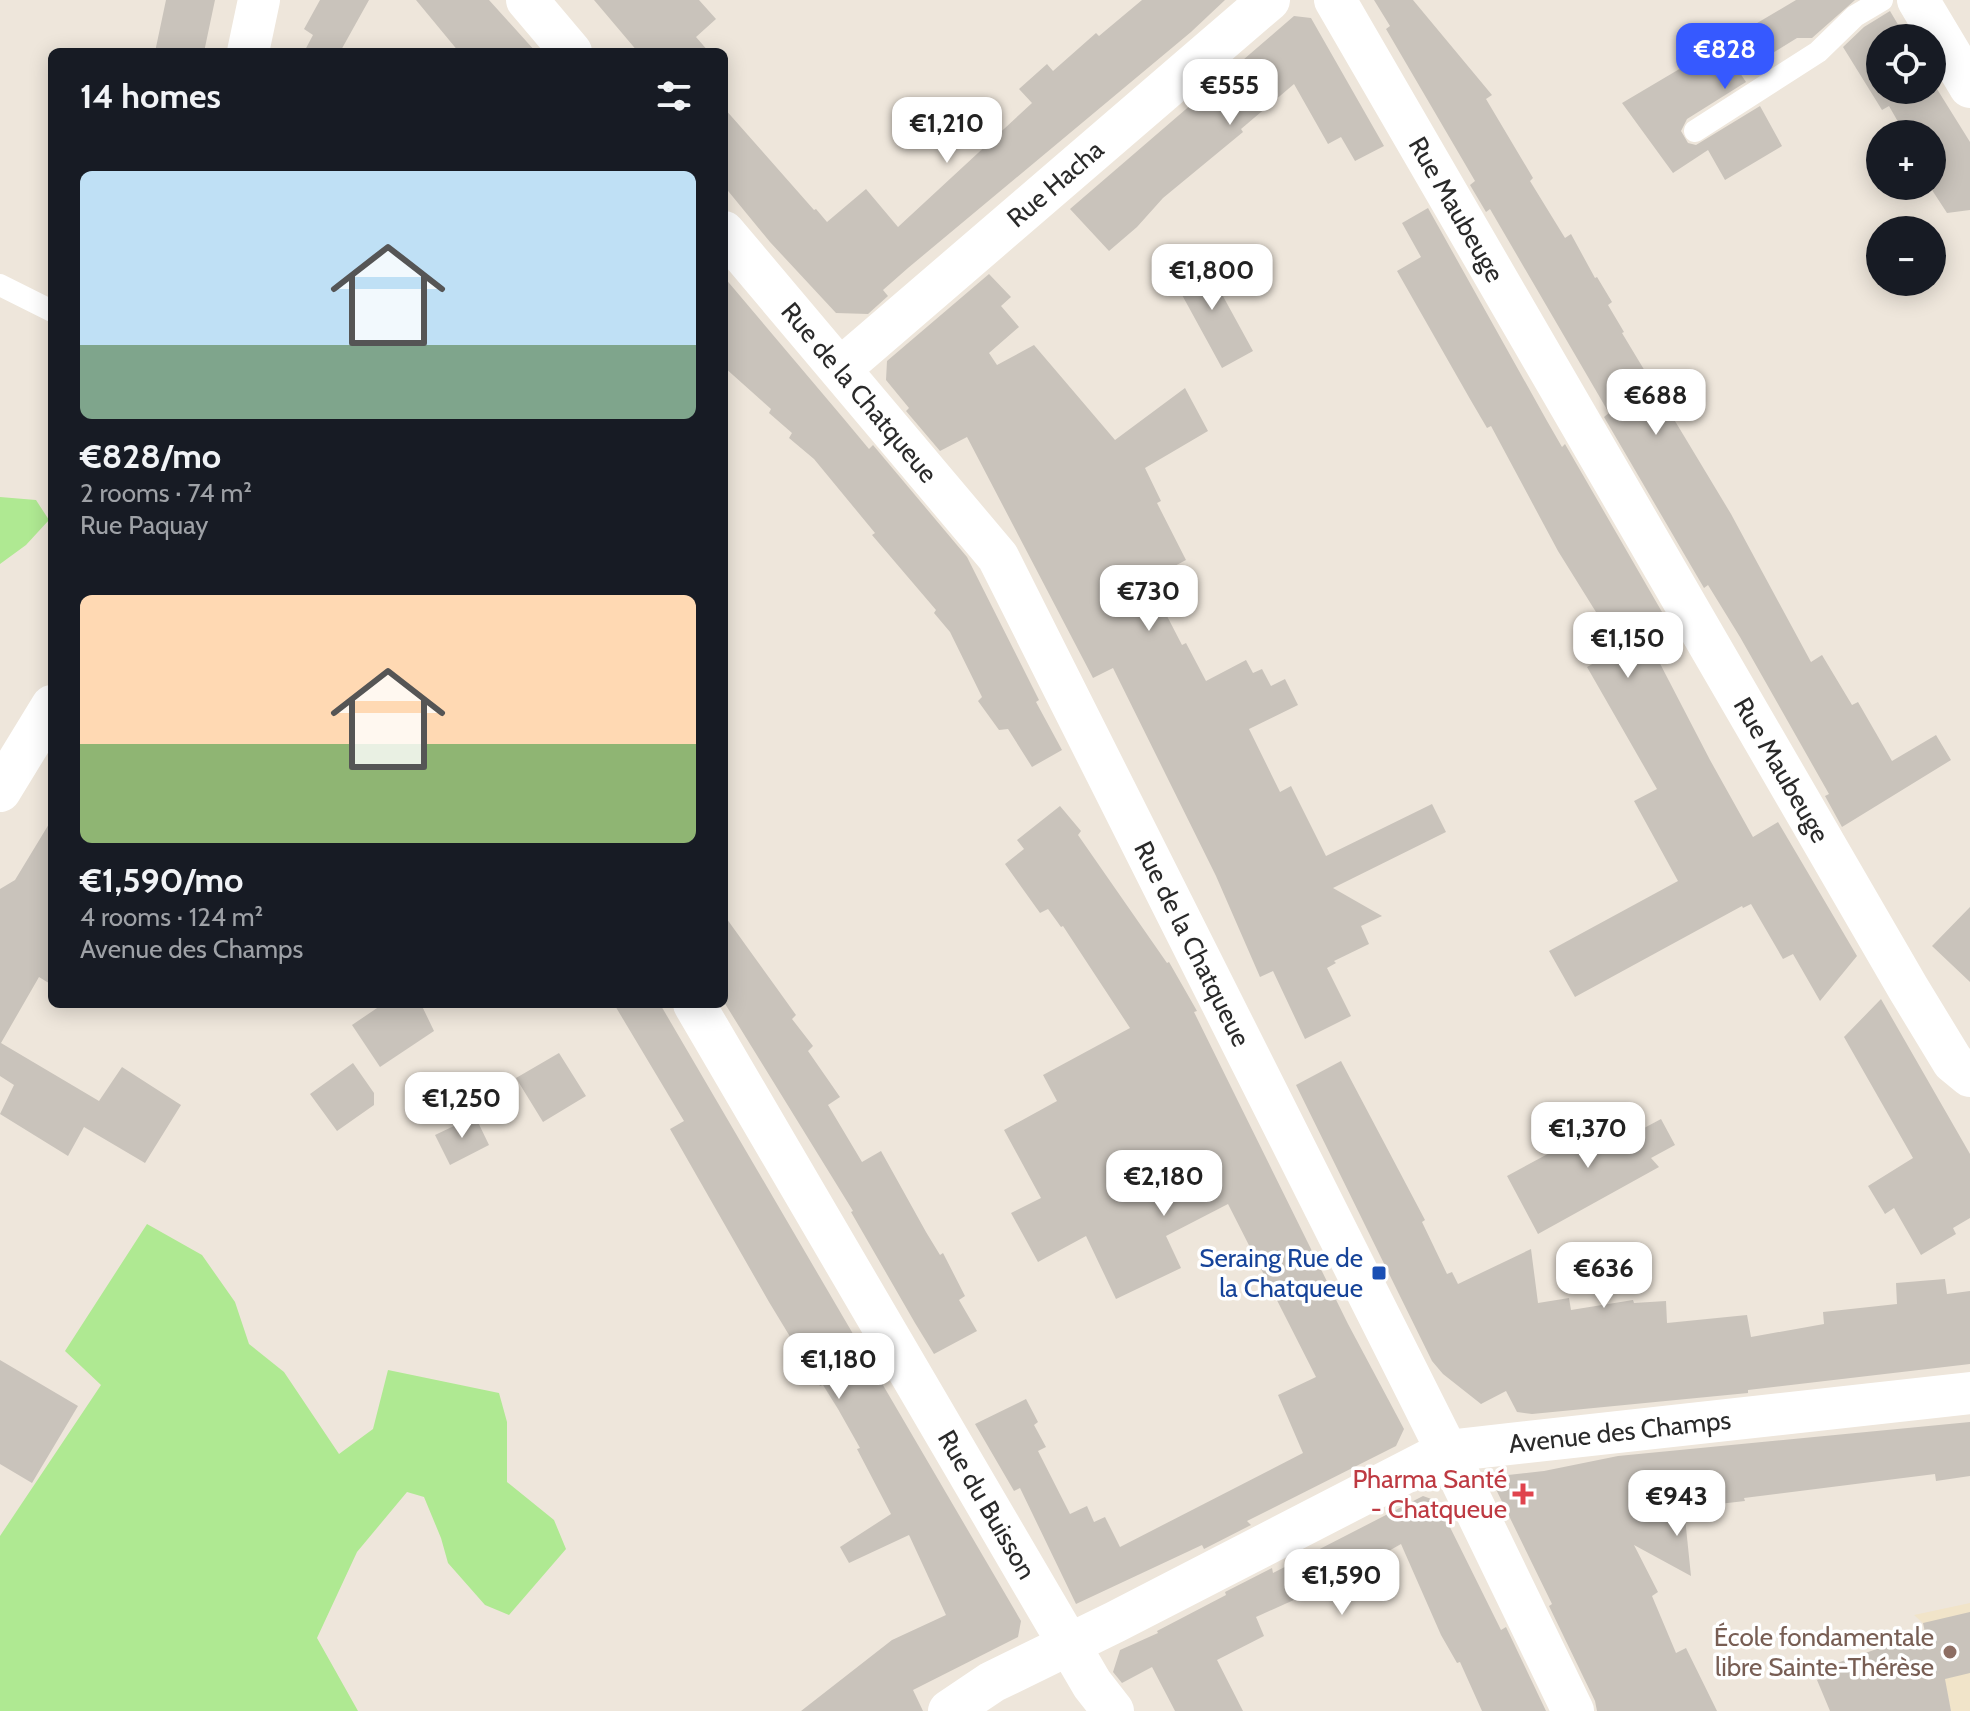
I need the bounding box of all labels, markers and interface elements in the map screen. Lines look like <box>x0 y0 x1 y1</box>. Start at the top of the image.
pin: €828 <box>1678 23 1772 91</box>
map controls <box>1866 24 1946 296</box>
button: locate <box>1866 24 1946 104</box>
text: €828 <box>1694 33 1756 65</box>
pin: €555 <box>1183 59 1277 127</box>
text: €555 <box>1201 69 1259 101</box>
icon: filters <box>652 74 696 118</box>
text: 14 homes <box>80 75 221 117</box>
pin: €1,210 <box>882 97 1012 165</box>
text: €1,210 <box>910 107 984 139</box>
button: + <box>1866 120 1946 200</box>
street label: Rue Maubeuge <box>1402 131 1511 288</box>
street label: Rue Hacha <box>1000 133 1111 234</box>
button: − <box>1866 216 1946 296</box>
icon: home <box>316 223 460 367</box>
pin: €1,800 <box>1147 244 1277 312</box>
text: €1,800 <box>1170 254 1254 286</box>
street label: Rue de la Chatqueue <box>774 296 944 489</box>
pin: €688 <box>1609 369 1703 437</box>
text: €688 <box>1625 379 1687 411</box>
text: €828/mo <box>80 435 221 477</box>
text: 2 rooms · 74 m² <box>80 477 252 509</box>
text: Rue Paquay <box>80 509 208 541</box>
pin: €730 <box>1102 565 1196 633</box>
text: €730 <box>1118 575 1180 607</box>
pin: €1,150 <box>1563 612 1693 680</box>
text: €1,150 <box>1591 622 1665 654</box>
icon: home <box>316 647 460 791</box>
street label: Rue Maubeuge <box>1727 691 1836 848</box>
street label: Rue de la Chatqueue <box>1127 836 1257 1052</box>
text: €1,590/mo <box>80 859 243 901</box>
text: 4 rooms · 124 m² <box>80 901 263 933</box>
text: Avenue des Champs <box>80 933 303 965</box>
pin: €1,250 <box>397 1072 527 1140</box>
text: €1,250 <box>423 1082 501 1114</box>
pin: €1,370 <box>1523 1102 1653 1170</box>
text: €1,370 <box>1549 1112 1627 1144</box>
pin: €2,180 <box>1099 1150 1229 1218</box>
text: €2,180 <box>1124 1160 1204 1192</box>
place label: Seraing Rue de la Chatqueue <box>1199 1242 1363 1304</box>
pin: €636 <box>1557 1242 1651 1310</box>
text: €636 <box>1574 1252 1634 1284</box>
marker: Seraing Rue de la Chatqueue <box>1370 1264 1388 1282</box>
pin: €1,180 <box>774 1333 904 1401</box>
text: €1,180 <box>801 1343 877 1375</box>
street label: Avenue des Champs <box>1507 1404 1733 1460</box>
street label: Rue du Buisson <box>931 1424 1043 1585</box>
place label: Pharma Santé - Chatqueue <box>1352 1463 1507 1525</box>
pin: €943 <box>1630 1470 1724 1538</box>
text: €943 <box>1646 1480 1708 1512</box>
marker: Pharma Santé - Chatqueue <box>1514 1485 1532 1503</box>
pin: €1,590 <box>1277 1549 1407 1617</box>
text: €1,590 <box>1302 1559 1382 1591</box>
place label: École fondamentale libre Sainte-Thérèse <box>1714 1621 1934 1683</box>
marker: École fondamentale libre Sainte-Thérèse <box>1941 1643 1959 1661</box>

